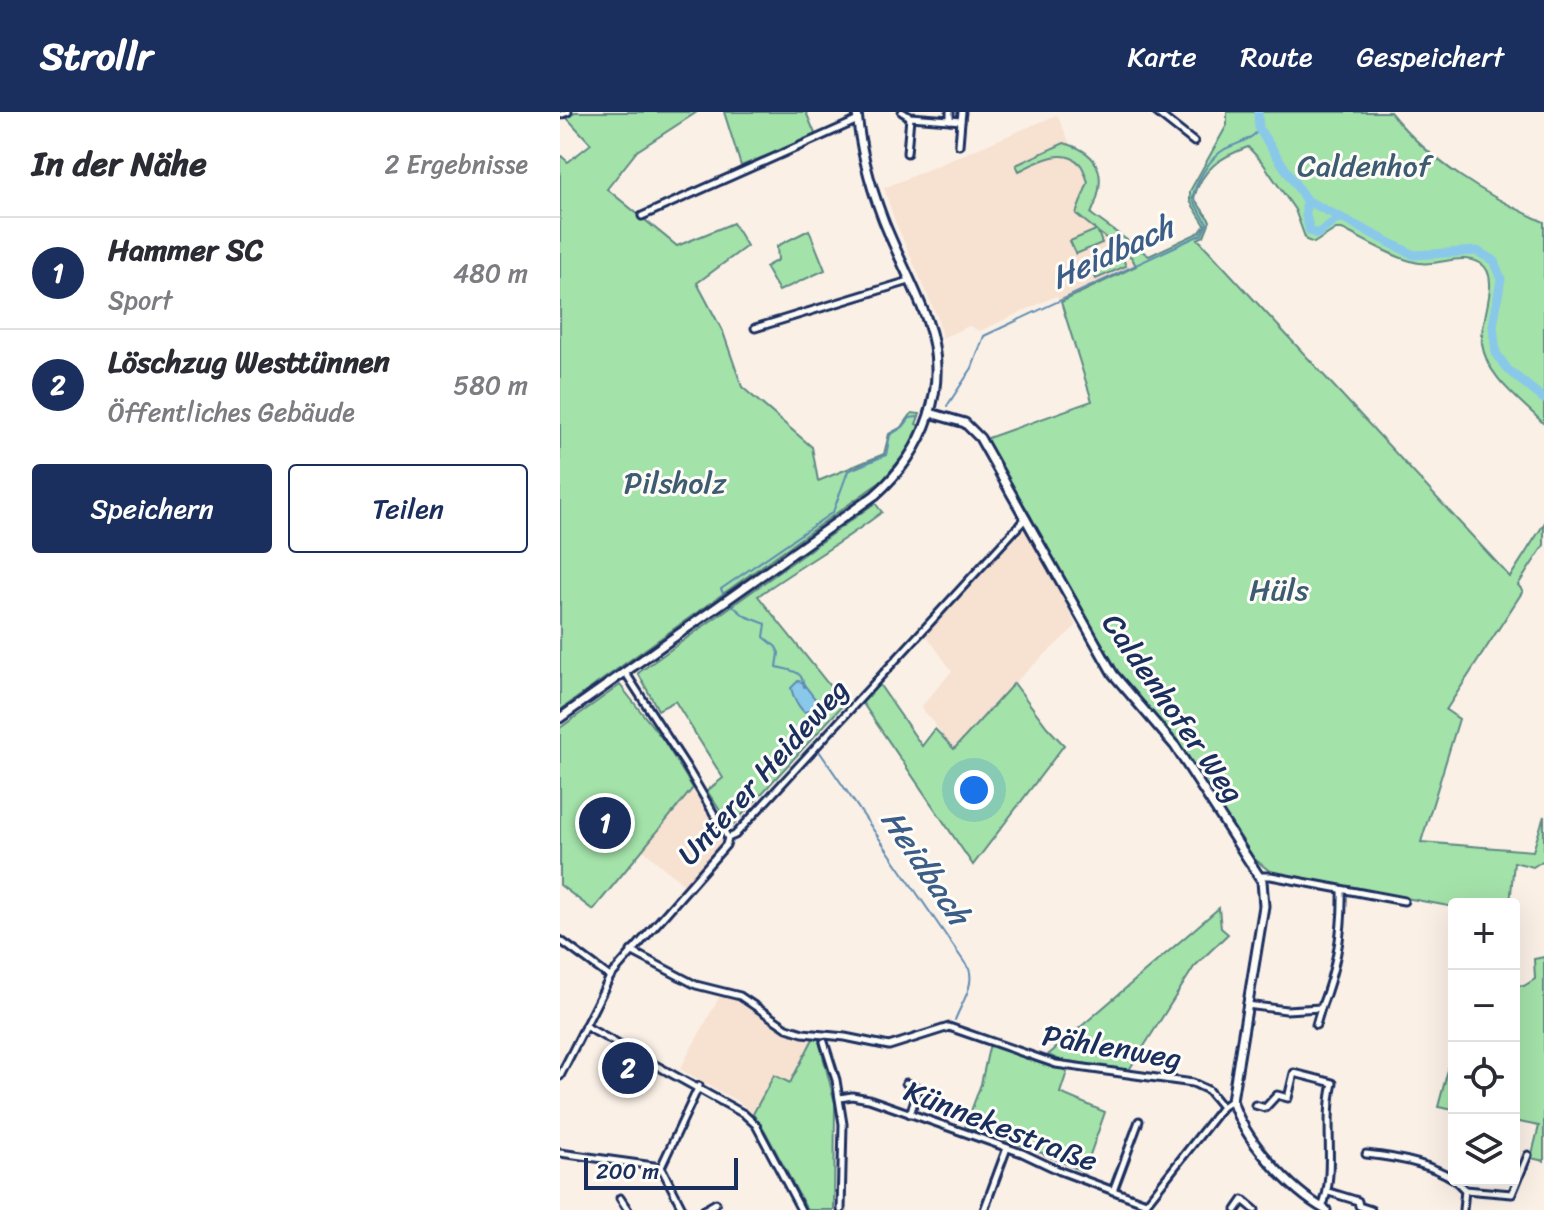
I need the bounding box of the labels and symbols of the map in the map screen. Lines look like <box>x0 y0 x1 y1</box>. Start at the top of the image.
park label: Caldenhof <box>1297 139 1434 193</box>
water label: Heidbach <box>1041 198 1186 306</box>
park label: Pilsholz <box>624 456 727 510</box>
park label: Hüls <box>1249 563 1309 617</box>
street label: Caldenhofer Weg <box>1087 601 1259 815</box>
street label: Unterer Heideweg <box>663 666 863 878</box>
your location <box>954 770 994 810</box>
pin: 1 <box>579 793 631 853</box>
water label: Heidbach <box>865 797 988 940</box>
street label: Pählenweg <box>1038 1008 1186 1086</box>
pin: 2 <box>602 1038 654 1098</box>
street label: Künnekestraße <box>896 1064 1106 1188</box>
scale bar <box>584 1154 738 1190</box>

